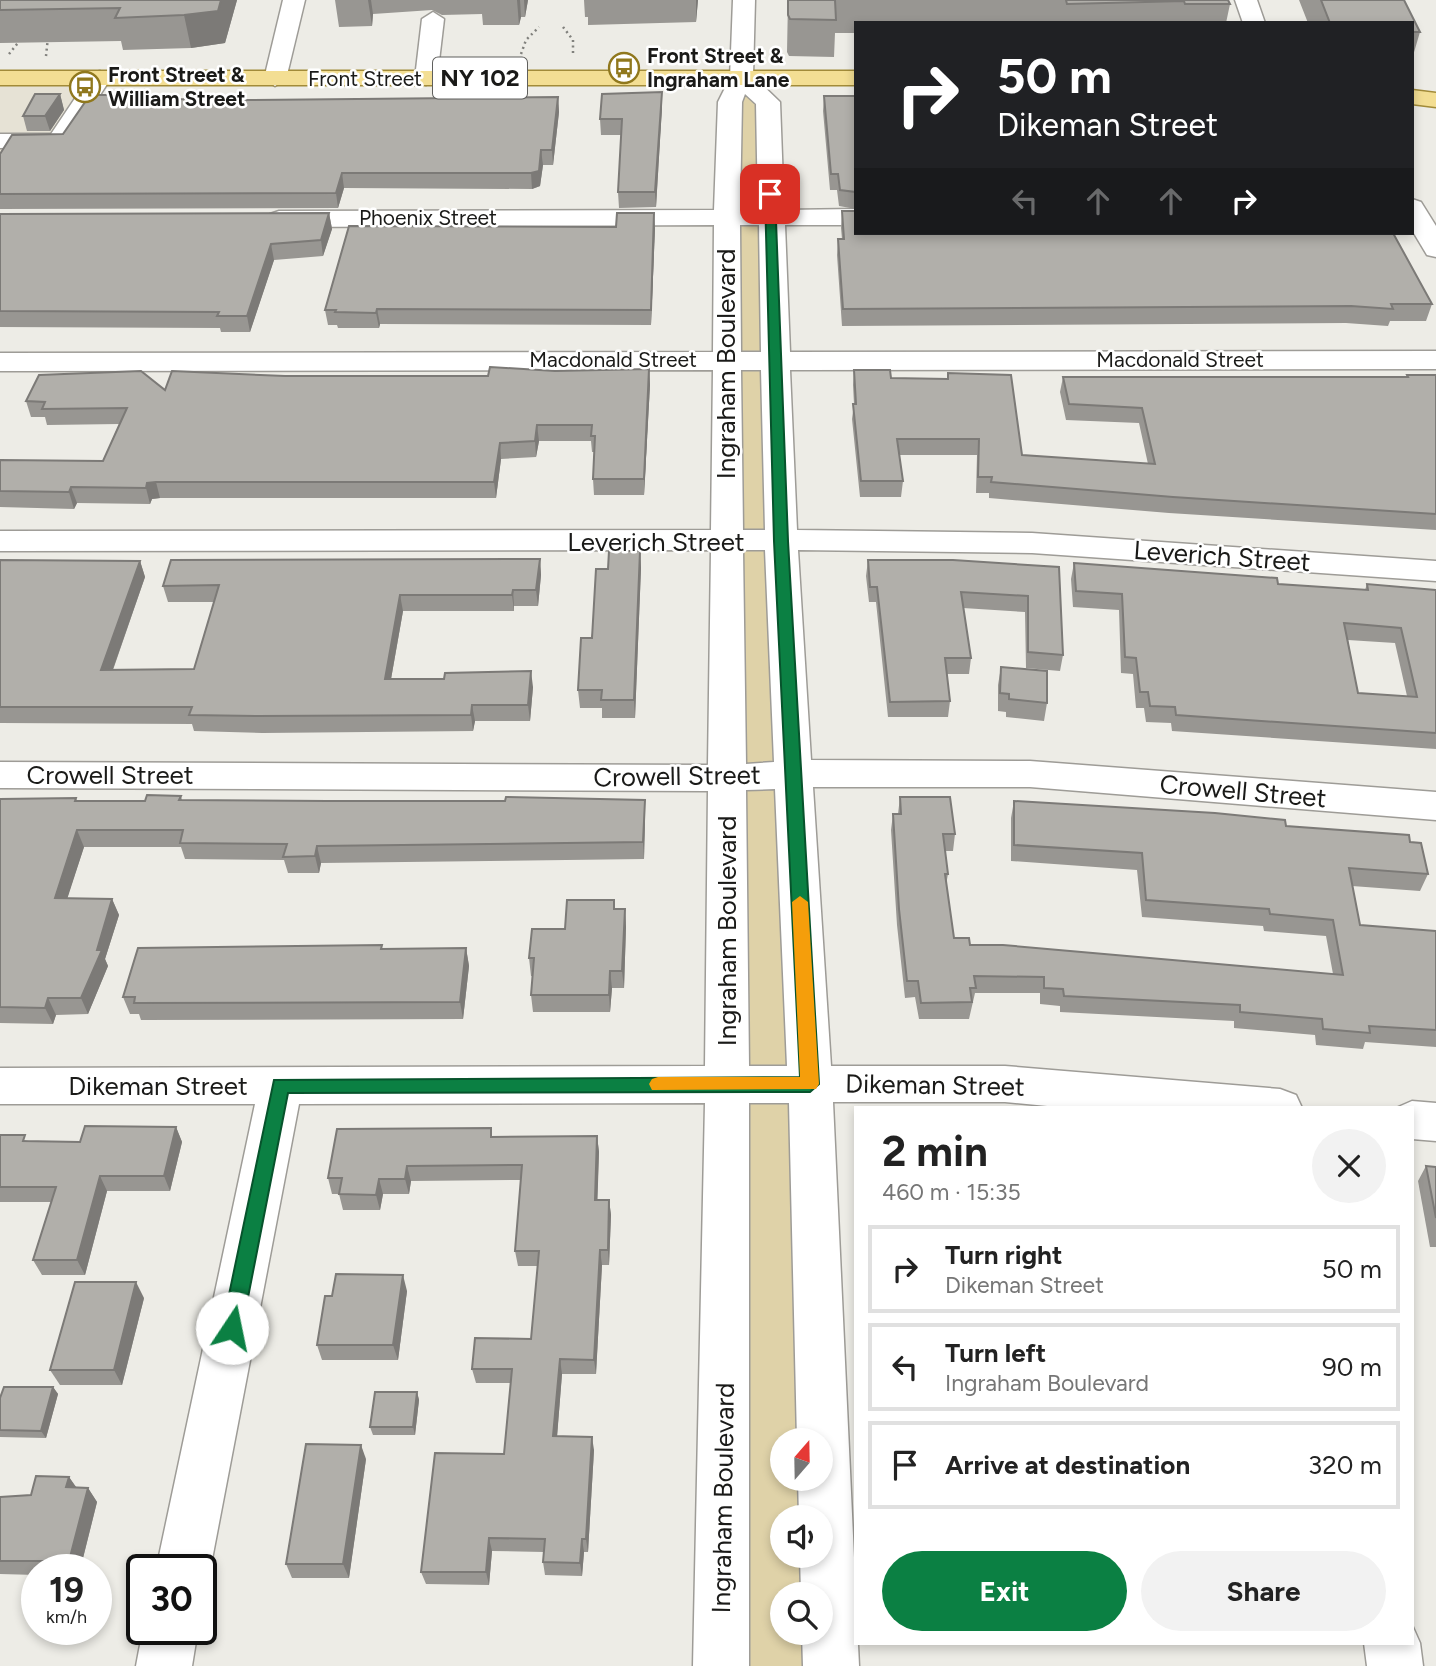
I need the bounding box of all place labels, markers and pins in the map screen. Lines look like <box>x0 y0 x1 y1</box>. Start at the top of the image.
place label: Front Street & Ingraham Lane <box>647 43 790 92</box>
bus stop icon: Front Street & Ingraham Lane <box>607 51 641 85</box>
place label: Front Street & William Street <box>108 62 245 111</box>
bus stop icon: Front Street & William Street <box>68 70 102 104</box>
pin <box>740 164 800 224</box>

